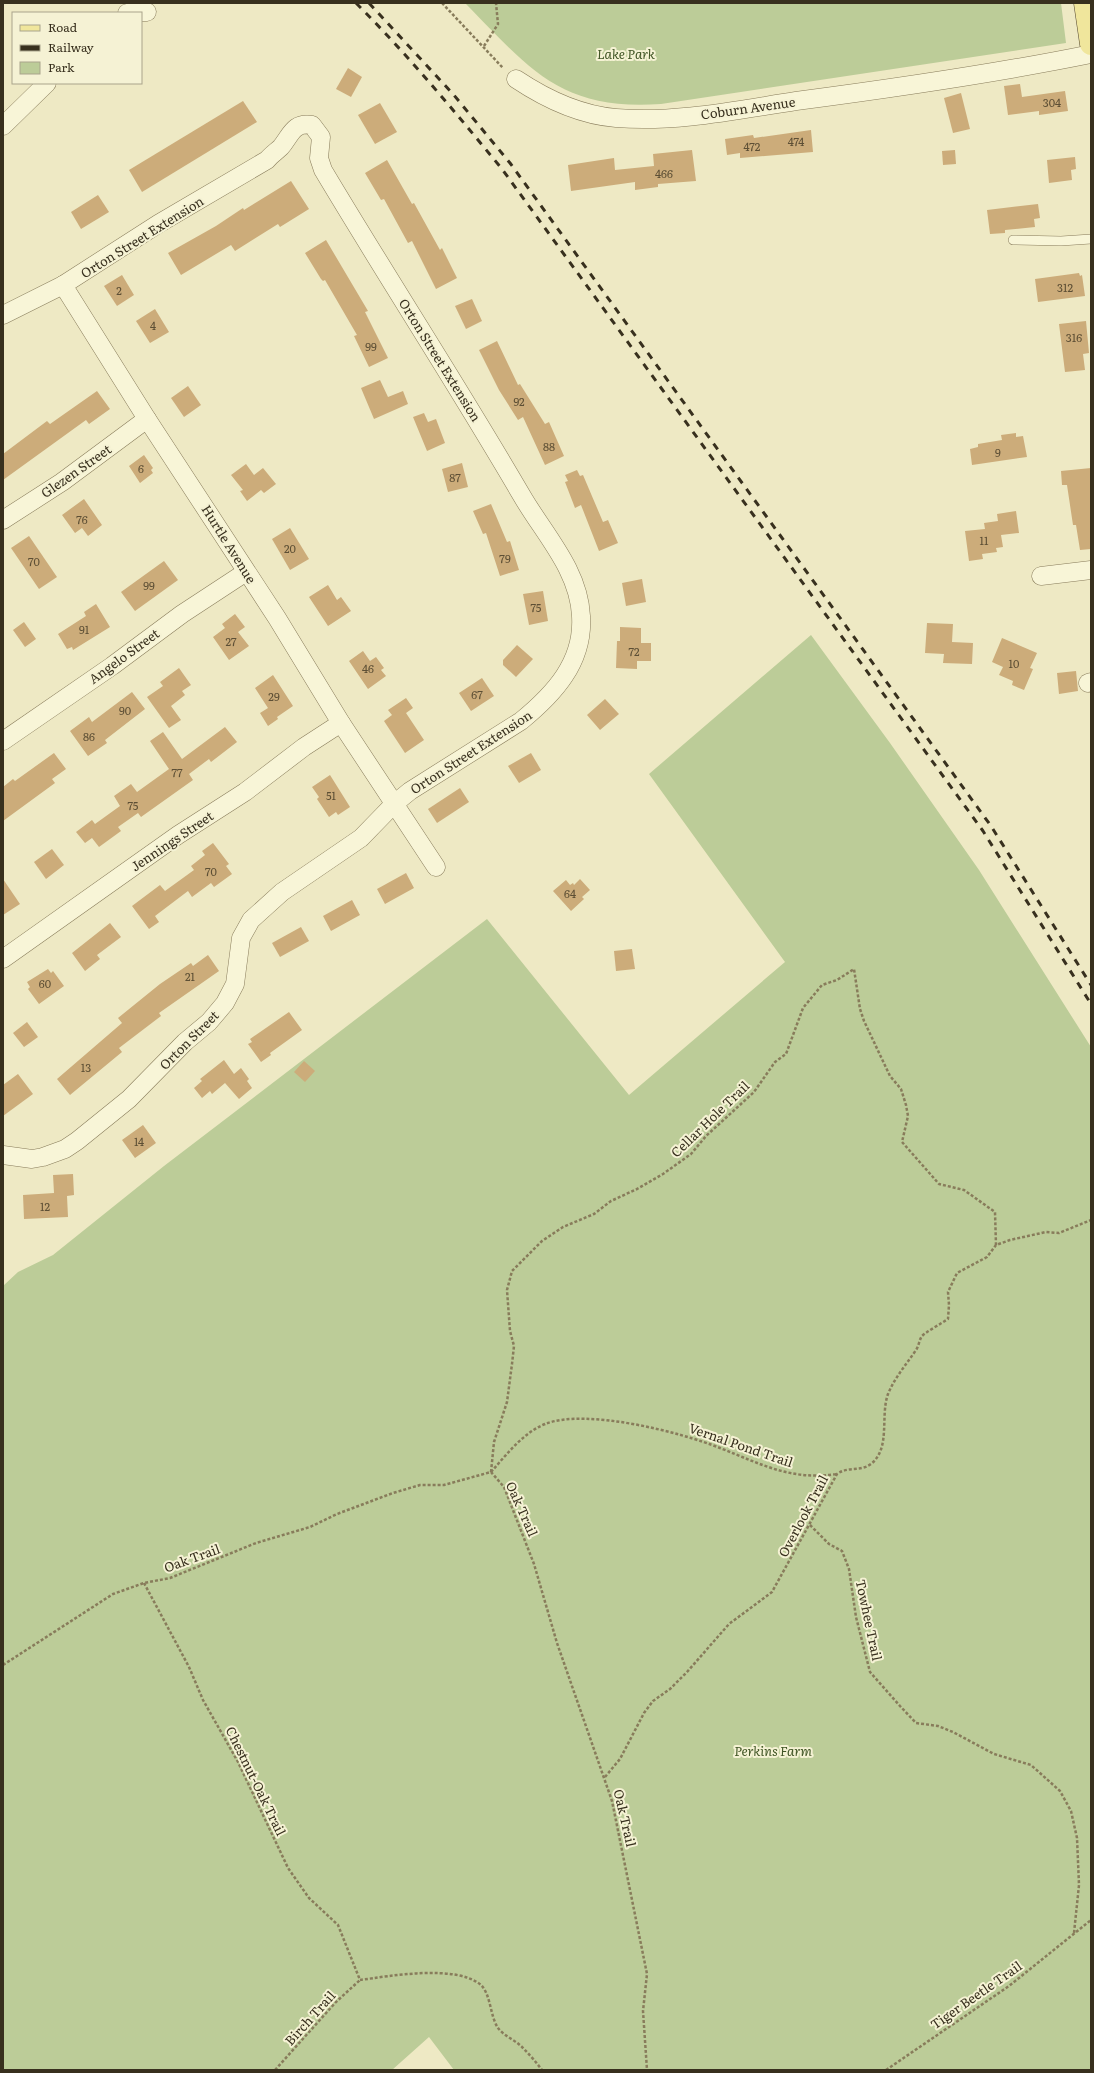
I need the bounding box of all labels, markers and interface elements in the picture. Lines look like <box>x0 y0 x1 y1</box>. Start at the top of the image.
legend <box>12 12 142 84</box>
text: Road <box>48 18 78 36</box>
text: Railway <box>48 38 94 56</box>
park label: Lake Park <box>597 44 656 63</box>
text: Park <box>48 58 75 76</box>
street label: Coburn Avenue <box>699 91 797 124</box>
house number: 304 <box>1043 94 1061 110</box>
house number: 474 <box>788 133 804 149</box>
house number: 472 <box>744 138 761 154</box>
house number: 466 <box>655 165 673 181</box>
street label: Orton Street Extension <box>77 191 207 282</box>
house number: 312 <box>1057 279 1073 295</box>
house number: 2 <box>116 282 122 298</box>
street label: Orton Street Extension <box>395 295 486 425</box>
house number: 4 <box>150 317 156 333</box>
house number: 316 <box>1066 329 1082 345</box>
house number: 99 <box>365 338 377 354</box>
house number: 92 <box>513 393 525 409</box>
house number: 88 <box>543 438 555 454</box>
street label: Glezen Street <box>37 439 115 502</box>
house number: 9 <box>995 444 1001 460</box>
house number: 6 <box>138 460 144 476</box>
house number: 87 <box>449 469 461 485</box>
street label: Hurtle Avenue <box>198 501 261 587</box>
house number: 76 <box>76 511 88 527</box>
house number: 11 <box>980 532 989 548</box>
house number: 20 <box>284 540 296 556</box>
house number: 79 <box>499 550 511 566</box>
house number: 70 <box>28 553 40 569</box>
house number: 99 <box>143 577 155 593</box>
house number: 75 <box>531 599 542 615</box>
house number: 91 <box>79 621 90 637</box>
street label: Angelo Street <box>85 623 163 688</box>
house number: 27 <box>225 633 237 649</box>
house number: 72 <box>628 643 640 659</box>
house number: 10 <box>1009 655 1019 671</box>
house number: 46 <box>362 660 374 676</box>
house number: 67 <box>471 686 483 702</box>
house number: 29 <box>268 688 280 704</box>
house number: 90 <box>119 702 131 718</box>
street label: Orton Street Extension <box>406 705 536 798</box>
house number: 86 <box>83 728 95 744</box>
house number: 77 <box>171 764 183 780</box>
house number: 51 <box>326 787 337 803</box>
house number: 75 <box>128 797 139 813</box>
street label: Jennings Street <box>127 805 217 875</box>
house number: 70 <box>205 863 217 879</box>
house number: 64 <box>564 885 576 901</box>
house number: 21 <box>185 968 196 984</box>
house number: 60 <box>39 975 51 991</box>
street label: Orton Street <box>155 1005 223 1074</box>
house number: 13 <box>81 1059 91 1075</box>
street label: Cellar Hole Trail <box>666 1076 754 1161</box>
house number: 14 <box>134 1133 144 1149</box>
house number: 12 <box>40 1198 50 1214</box>
street label: Vernal Pond Trail <box>686 1418 796 1471</box>
street label: Overlook Trail <box>773 1471 832 1560</box>
street label: Oak Trail <box>502 1478 543 1540</box>
street label: Oak Trail <box>161 1538 223 1576</box>
street label: Towhee Trail <box>852 1577 888 1663</box>
street label: Chestnut-Oak Trail <box>222 1723 291 1839</box>
park label: Perkins Farm <box>734 1741 812 1760</box>
street label: Oak Trail <box>610 1787 641 1849</box>
street label: Tiger Beetle Trail <box>926 1955 1026 2033</box>
street label: Birch Trail <box>280 1986 340 2049</box>

